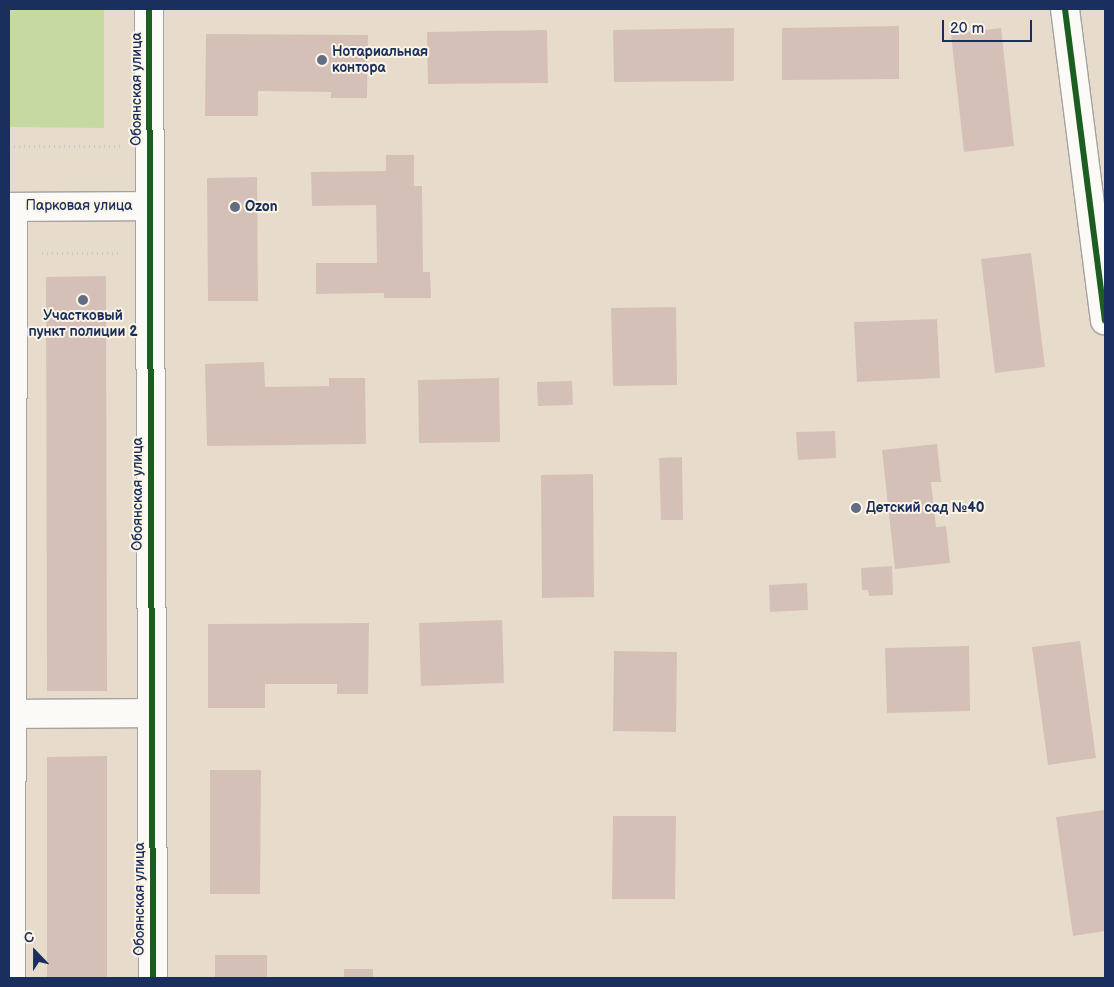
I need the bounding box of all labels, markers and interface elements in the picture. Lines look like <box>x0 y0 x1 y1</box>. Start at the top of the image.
scale bar <box>944 10 1034 42</box>
text: 20 m <box>950 19 984 38</box>
street label: Обоянская улица <box>129 32 145 146</box>
place label: Нотариальная контора <box>332 44 428 76</box>
marker: Нотариальная контора <box>316 54 328 66</box>
street label: Парковая улица <box>25 198 133 214</box>
place label: Ozon <box>245 199 278 215</box>
marker: Ozon <box>229 201 241 213</box>
marker: Участковый пункт полиции 2 <box>77 294 89 306</box>
place label: Участковый пункт полиции 2 <box>28 308 138 341</box>
street label: Обоянская улица <box>130 437 146 551</box>
place label: Детский сад №40 <box>866 500 984 516</box>
marker: Детский сад №40 <box>850 502 862 514</box>
street label: Обоянская улица <box>132 842 148 956</box>
north arrow <box>10 927 60 977</box>
text: С <box>21 928 37 947</box>

